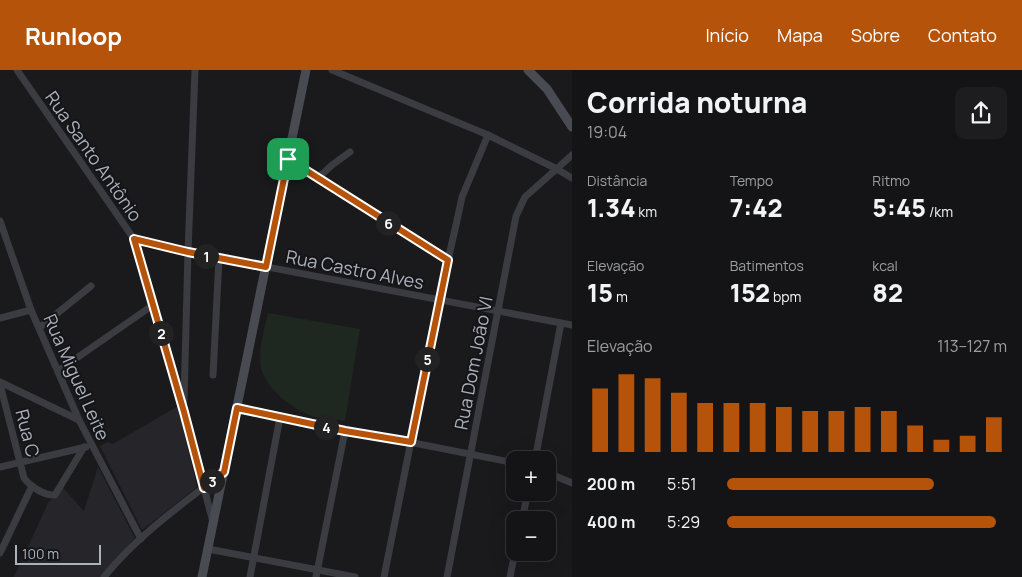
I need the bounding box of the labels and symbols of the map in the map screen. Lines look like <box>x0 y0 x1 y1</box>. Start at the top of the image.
street label: Rua Santo Antônio <box>40 86 148 226</box>
pin <box>267 138 309 180</box>
pin: 6 <box>376 210 400 236</box>
pin: 1 <box>194 244 218 268</box>
street label: Rua Castro Alves <box>284 244 426 294</box>
street label: Rua Dom João VI <box>448 294 498 432</box>
street label: Rua Miguel Leite <box>38 310 116 444</box>
pin: 2 <box>148 320 174 346</box>
pin: 5 <box>414 346 440 372</box>
street label: Rua C <box>10 407 46 460</box>
pin: 4 <box>314 414 338 440</box>
pin: 3 <box>200 468 224 494</box>
scale bar <box>15 542 101 565</box>

